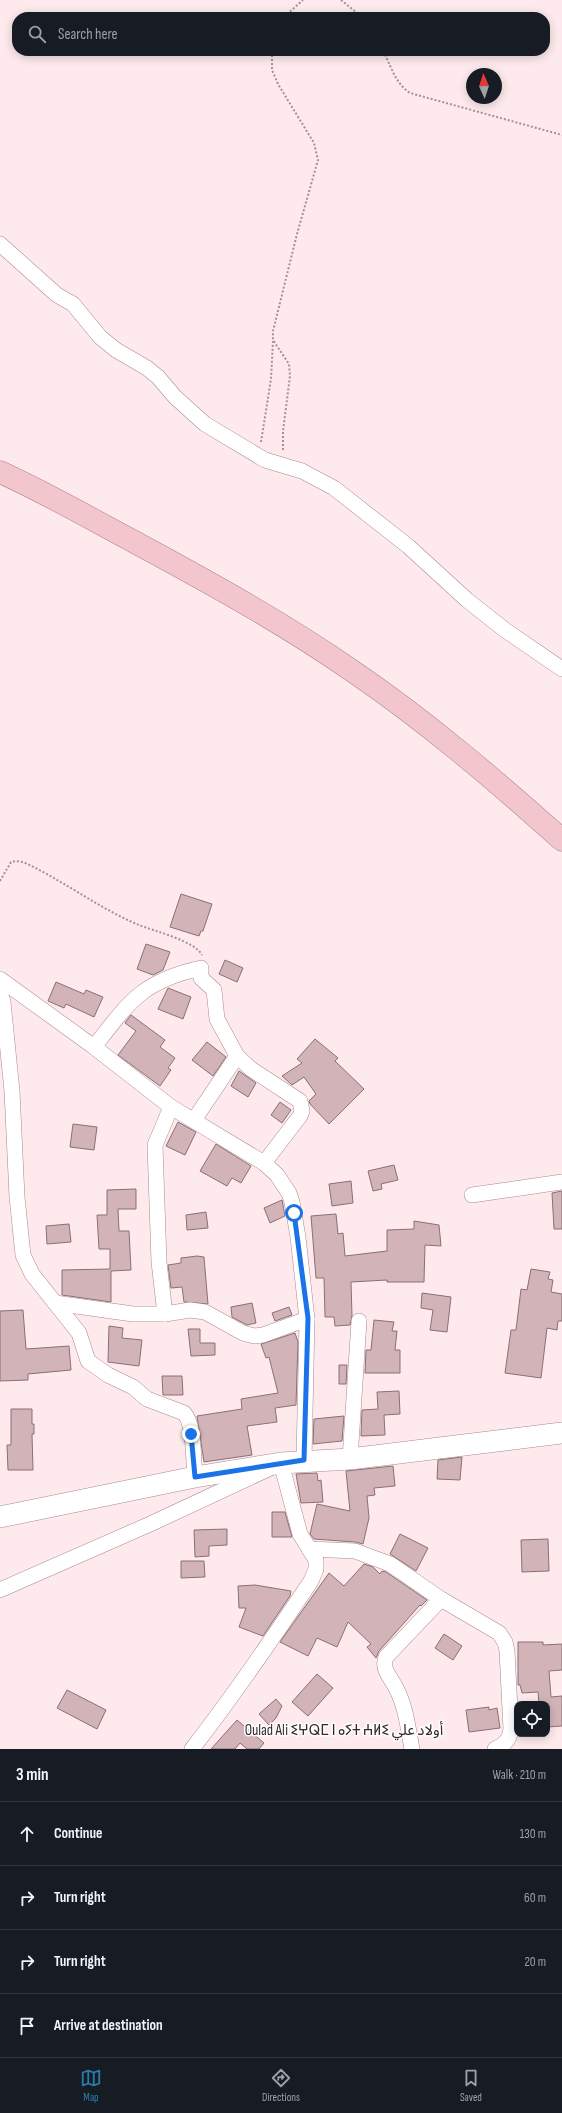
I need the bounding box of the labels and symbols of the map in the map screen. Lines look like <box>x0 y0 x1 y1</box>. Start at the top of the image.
north arrow <box>466 68 502 104</box>
route start <box>285 1204 303 1222</box>
route end <box>182 1425 200 1443</box>
district label: Oulad Ali ⵉⵖⵕⵎ ⵏ ⴰⵢⵜ ⵄⵍⵉ أولاد علي <box>245 1721 444 1741</box>

